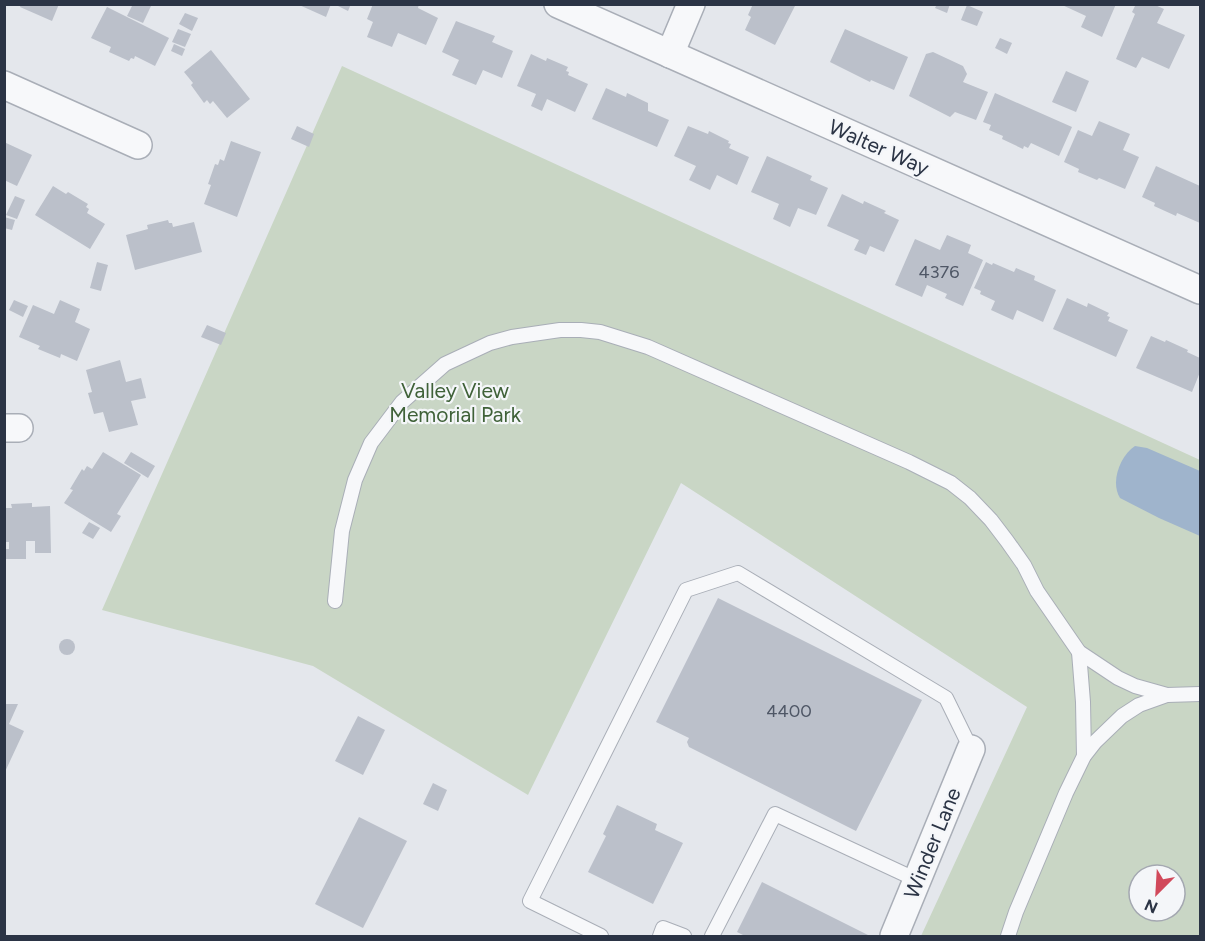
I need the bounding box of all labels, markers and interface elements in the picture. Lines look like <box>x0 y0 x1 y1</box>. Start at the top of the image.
street label: Walter Way <box>825 114 933 180</box>
house number: 4376 <box>919 261 959 283</box>
park label: Valley View Memorial Park <box>389 378 522 427</box>
house number: 4400 <box>766 700 812 722</box>
street label: Winder Lane <box>898 784 966 902</box>
north arrow <box>1127 863 1187 923</box>
text: N <box>1142 895 1161 917</box>

